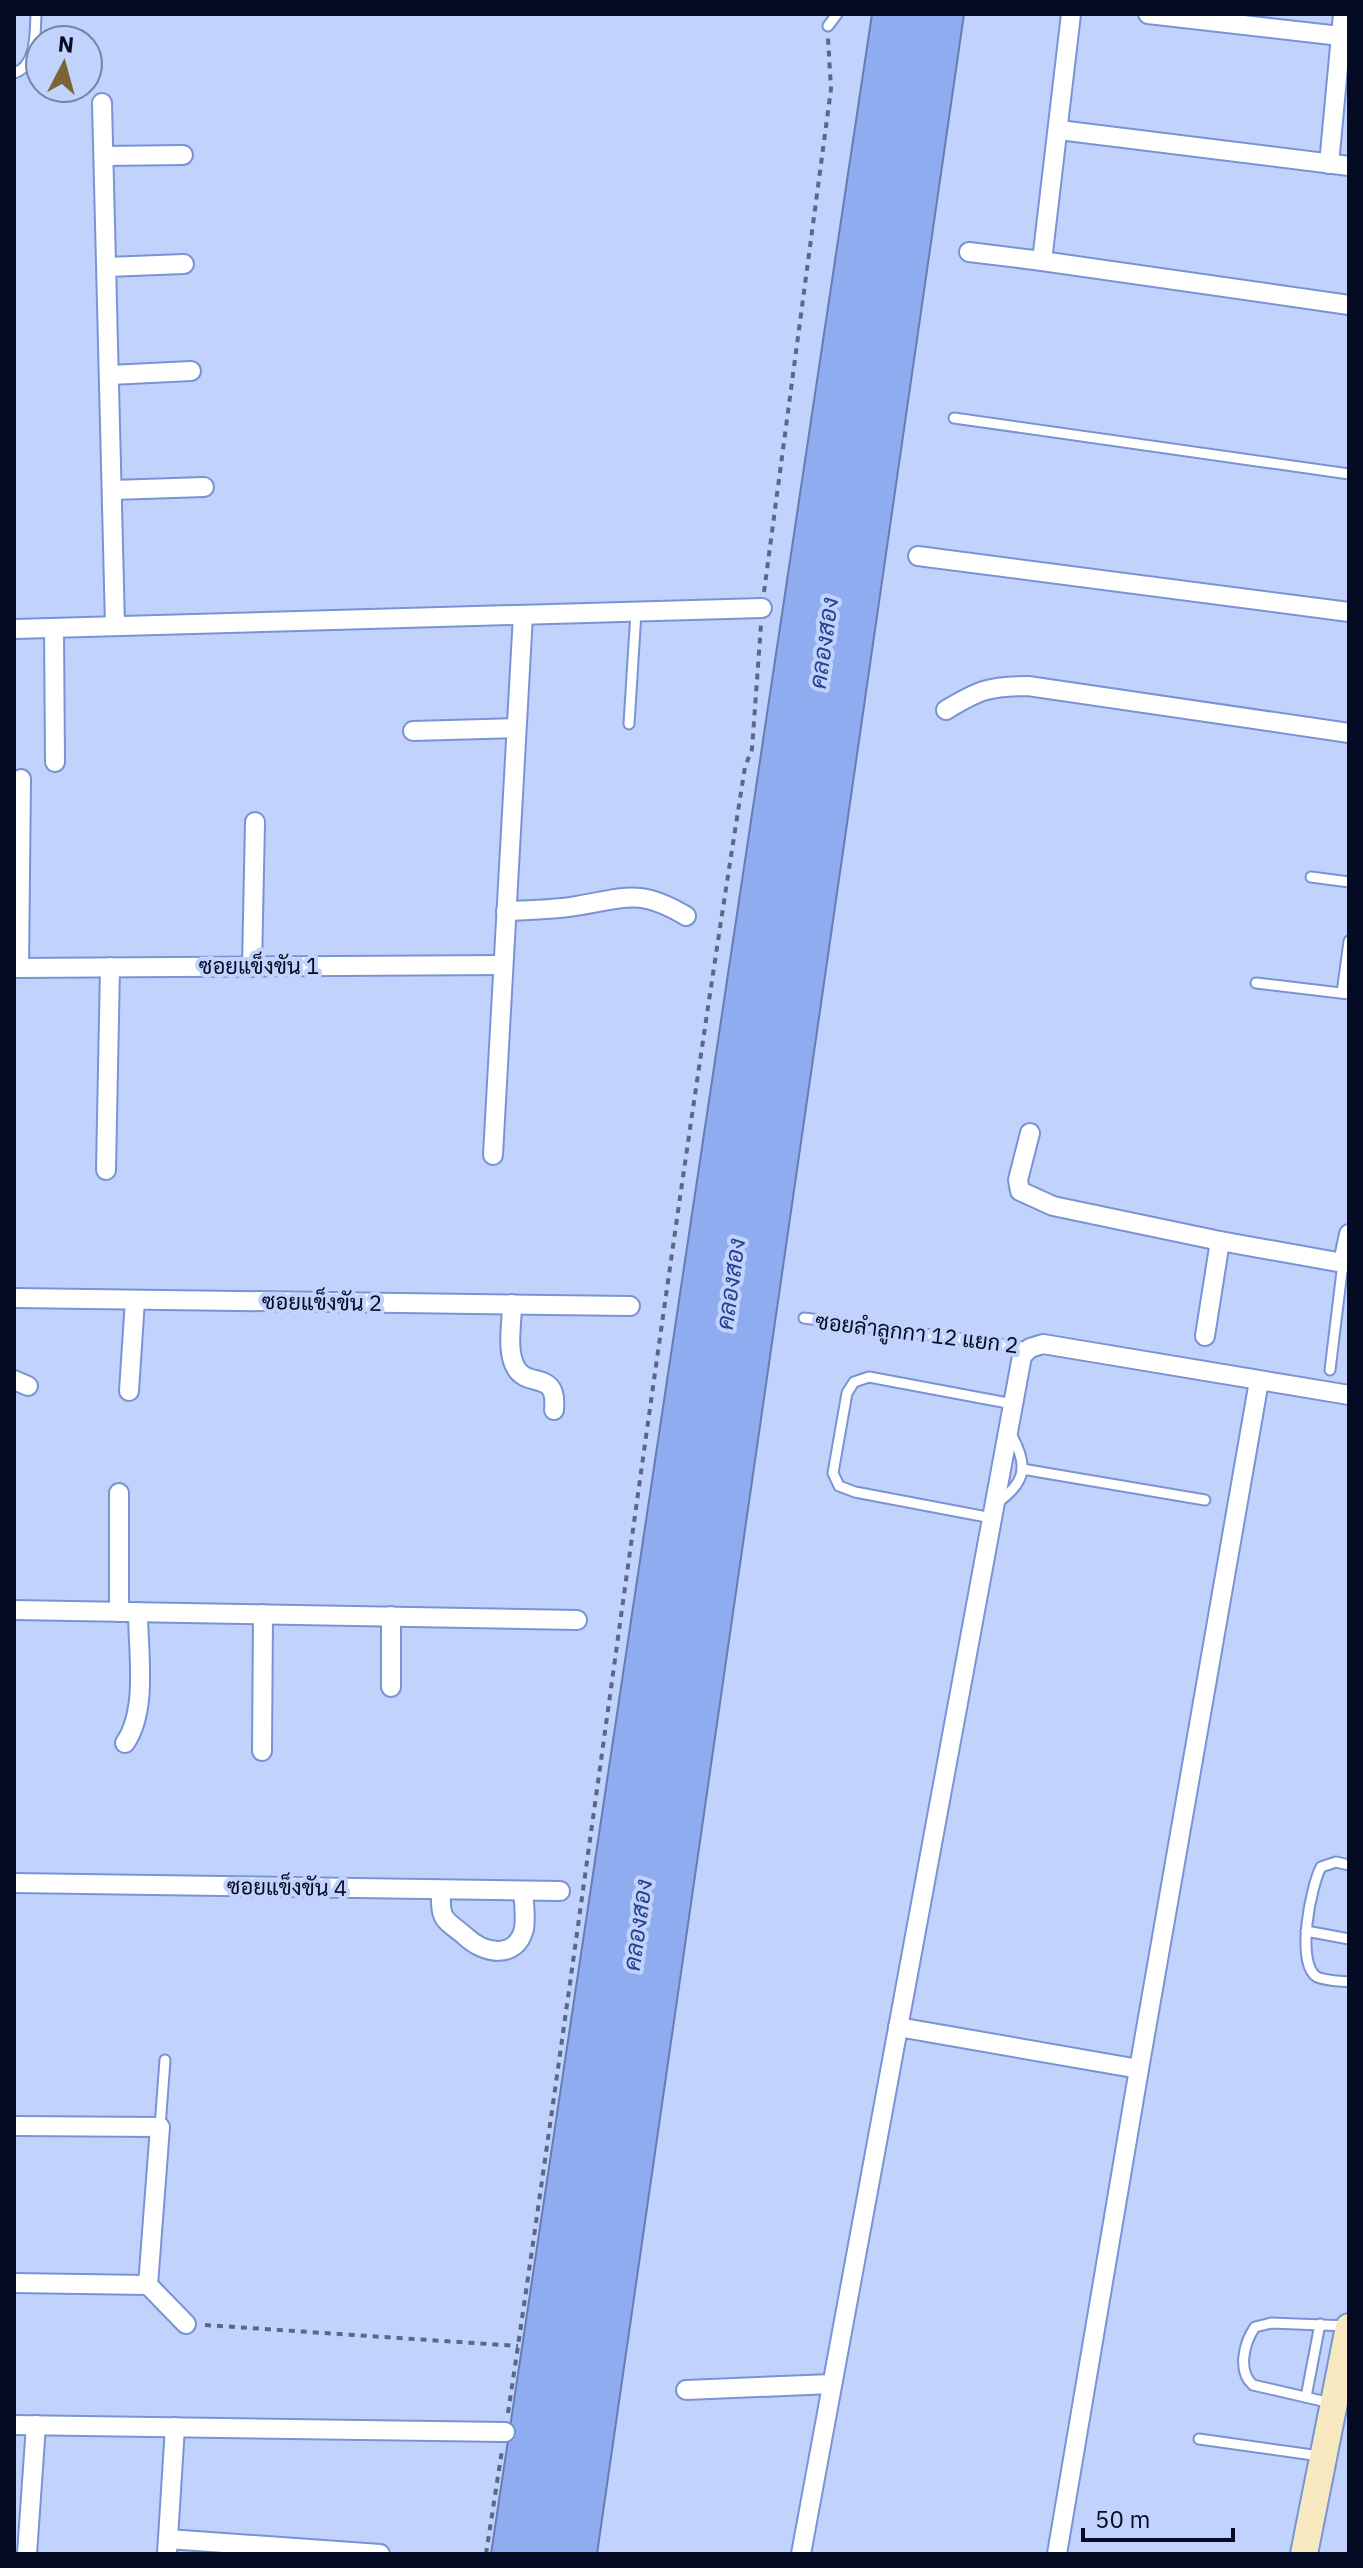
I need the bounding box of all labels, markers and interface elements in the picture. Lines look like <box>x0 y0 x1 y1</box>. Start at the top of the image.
north arrow <box>24 24 104 104</box>
text: N <box>57 28 76 59</box>
water label: คลองสอง <box>801 595 845 691</box>
street label: ซอยแข็งขัน 1 <box>199 951 319 980</box>
water label: คลองสอง <box>708 1236 752 1332</box>
street label: ซอยแข็งขัน 2 <box>262 1286 382 1317</box>
street label: ซอยลําลูกกา 12 แยก 2 <box>814 1306 1020 1361</box>
street label: ซอยแข็งขัน 4 <box>227 1871 347 1902</box>
water label: คลองสอง <box>615 1877 659 1973</box>
scale bar <box>1083 2492 1233 2542</box>
text: 50 m <box>1095 2503 1150 2535</box>

